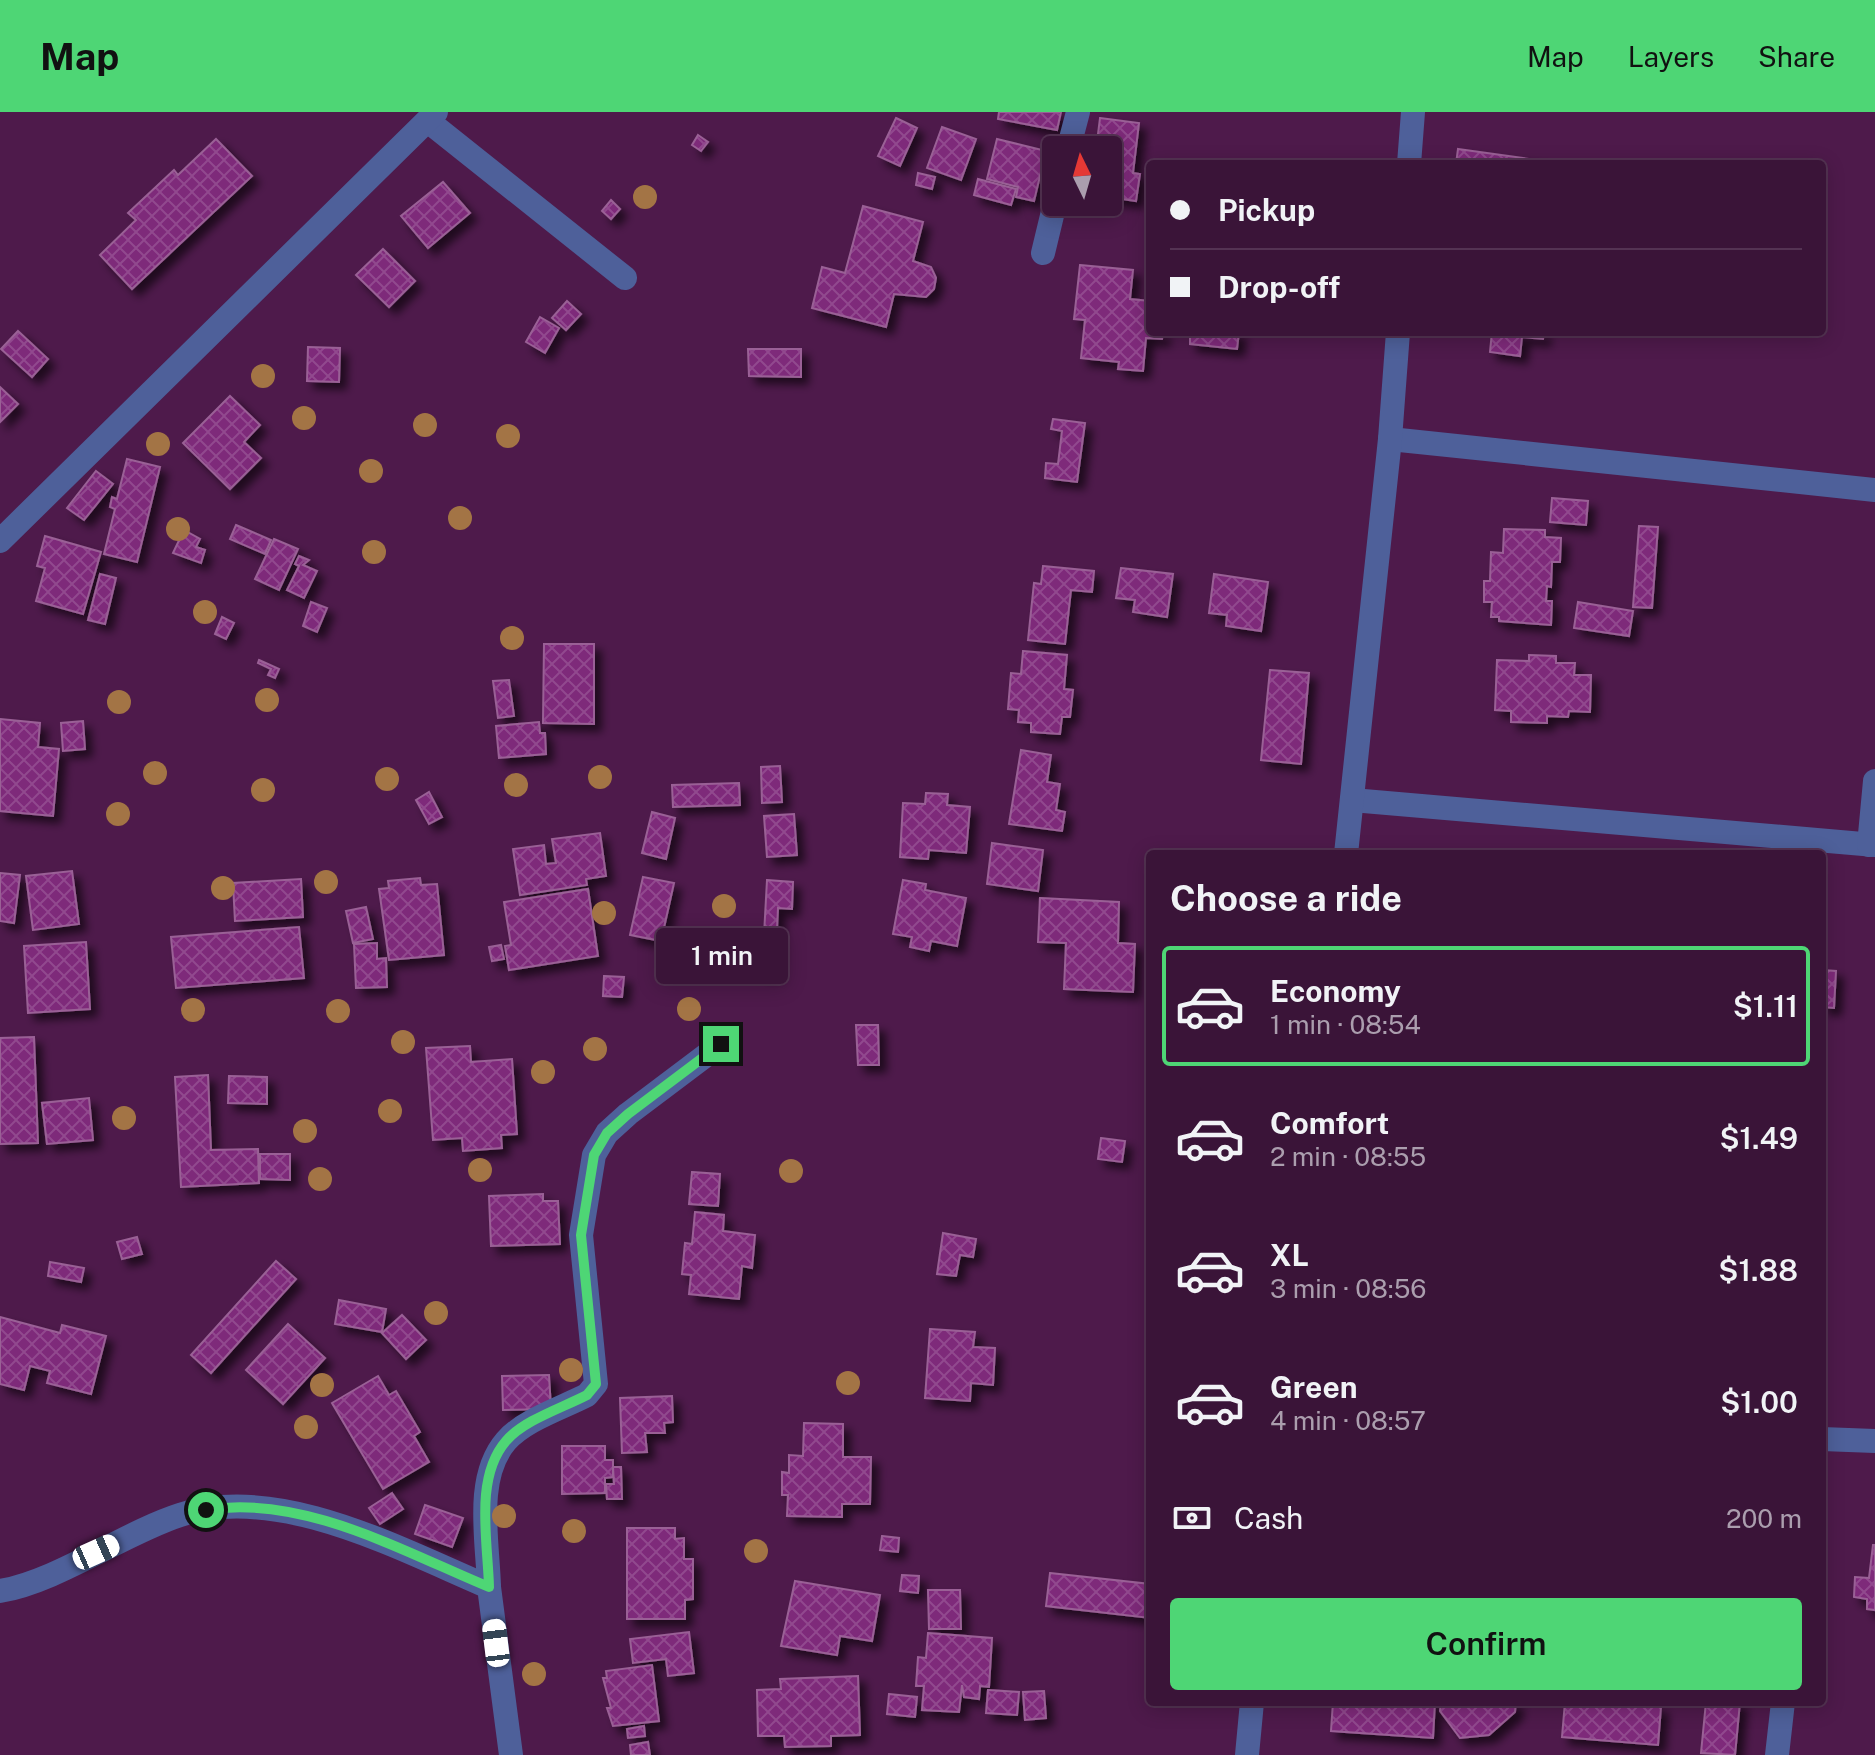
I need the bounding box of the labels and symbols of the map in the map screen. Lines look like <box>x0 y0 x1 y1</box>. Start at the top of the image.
north arrow <box>1042 136 1122 216</box>
callout: 1 min <box>655 928 787 984</box>
route end <box>703 1026 739 1062</box>
route start <box>188 1492 224 1528</box>
car <box>69 1531 123 1573</box>
car <box>481 1618 511 1668</box>

